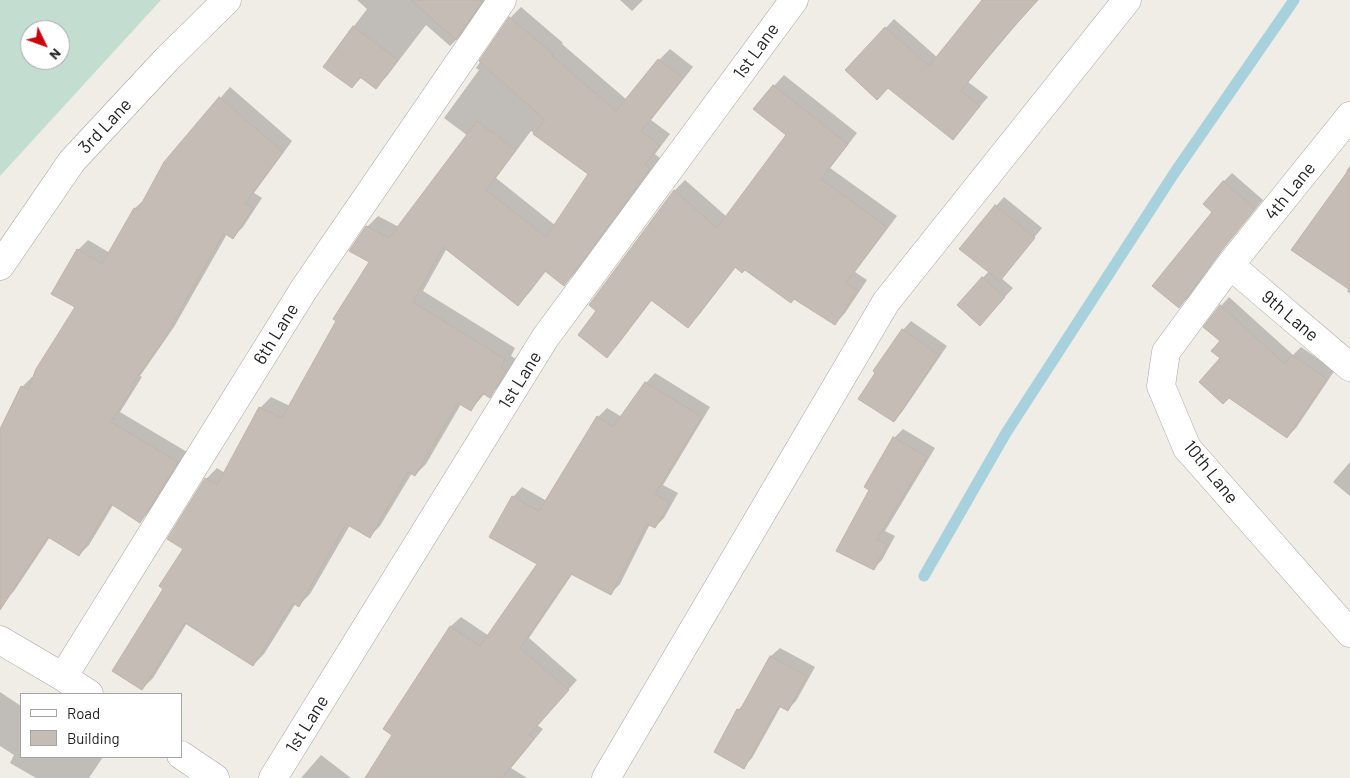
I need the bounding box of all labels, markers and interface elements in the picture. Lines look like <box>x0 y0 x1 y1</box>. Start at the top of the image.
street label: 1st Lane <box>729 19 783 83</box>
north arrow <box>20 20 70 70</box>
text: N <box>46 46 65 64</box>
street label: 3rd Lane <box>74 94 136 158</box>
street label: 4th Lane <box>1260 158 1320 224</box>
street label: 9th Lane <box>1257 286 1323 346</box>
street label: 6th Lane <box>249 300 303 368</box>
street label: 1st Lane <box>494 347 546 413</box>
street label: 10th Lane <box>1179 436 1243 508</box>
street label: 1st Lane <box>281 691 333 757</box>
legend <box>20 693 182 758</box>
text: Road <box>67 704 100 722</box>
text: Building <box>67 729 120 747</box>

